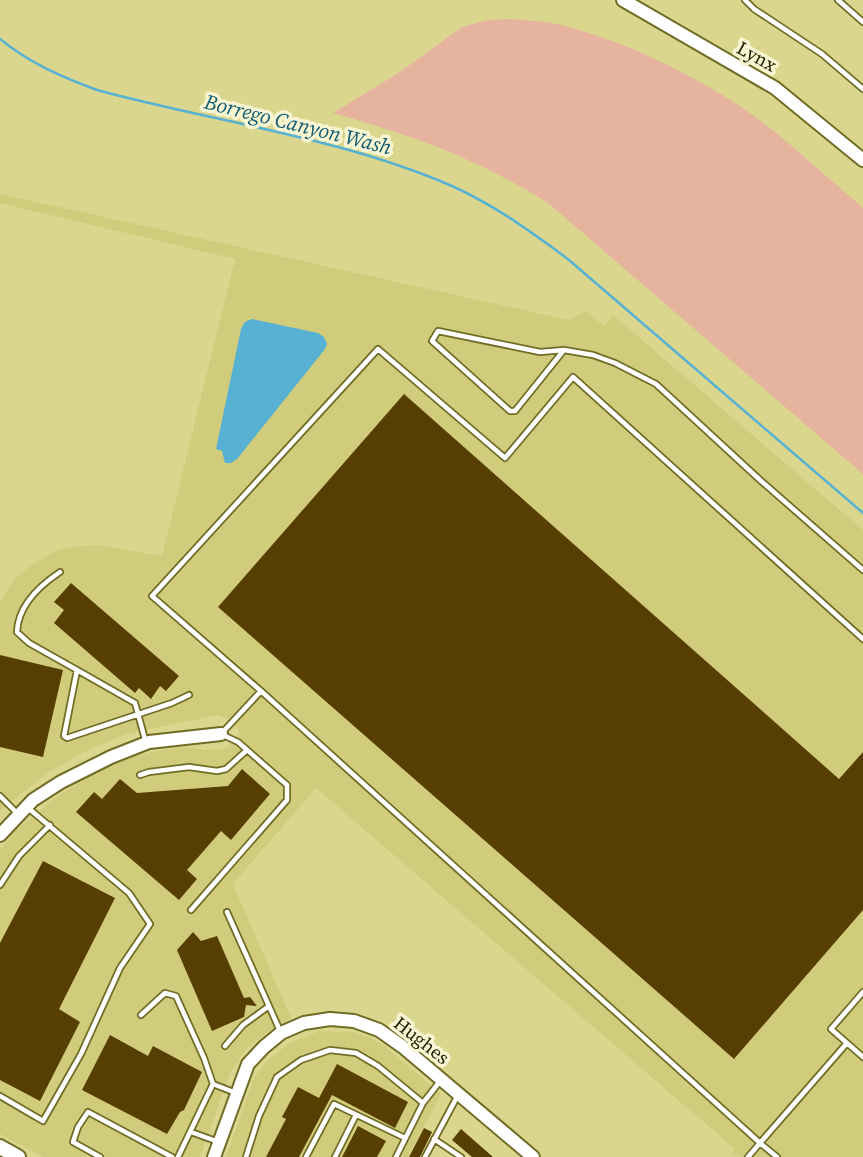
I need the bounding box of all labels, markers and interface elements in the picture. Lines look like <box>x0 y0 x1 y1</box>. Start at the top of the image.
street label: Lynx <box>732 34 782 78</box>
water label: Borrego Canyon Wash <box>200 86 395 161</box>
street label: Hughes <box>389 1010 455 1070</box>

